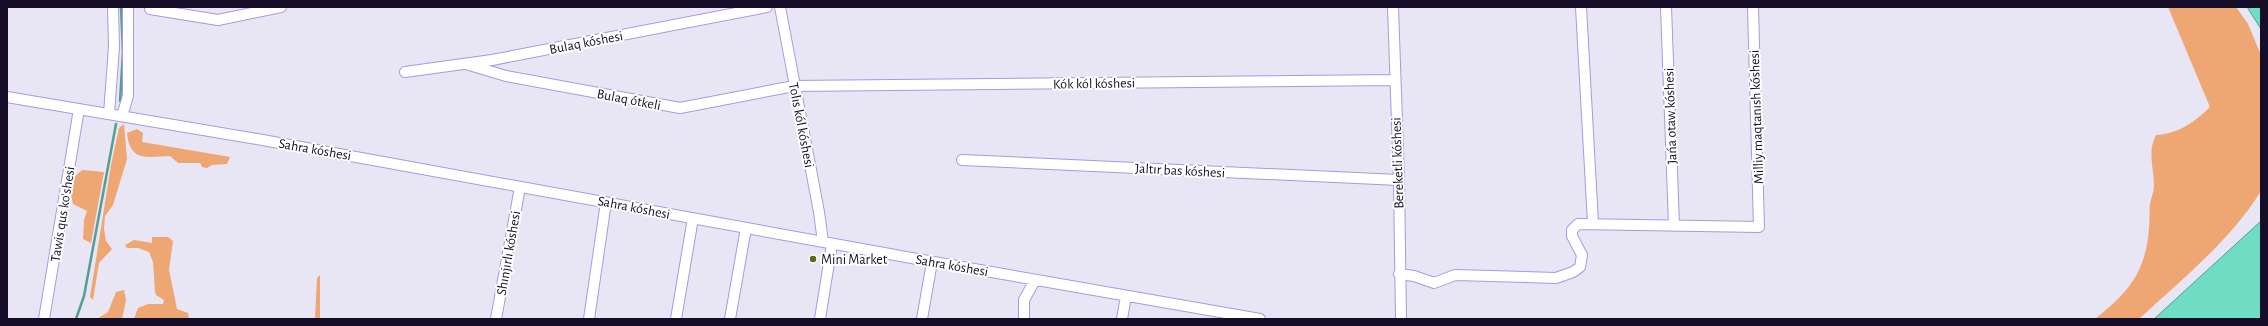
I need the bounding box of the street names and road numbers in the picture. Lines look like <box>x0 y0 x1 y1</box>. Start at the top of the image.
street label: Bulaq kóshesi <box>548 29 624 57</box>
street label: Milliy maqtanısh kóshesi <box>1748 50 1766 184</box>
street label: Jańa otaw kóshesi <box>1662 68 1680 164</box>
street label: Kók kól kóshesi <box>1053 76 1135 92</box>
street label: Tolıs kól kóshesi <box>786 81 816 169</box>
street label: Bulaq ótkeli <box>596 87 662 113</box>
street label: Bereketli kóshesi <box>1389 117 1407 209</box>
street label: Sahra kóshesi <box>277 137 352 163</box>
street label: Jaltır bas kóshesi <box>1134 162 1225 180</box>
street label: Tawis qus ko'shesi <box>49 165 77 263</box>
street label: Sahra kóshesi <box>596 194 671 222</box>
street label: Shınjırlı kóshesi <box>495 210 523 297</box>
street label: Sahra kóshesi <box>914 253 989 279</box>

